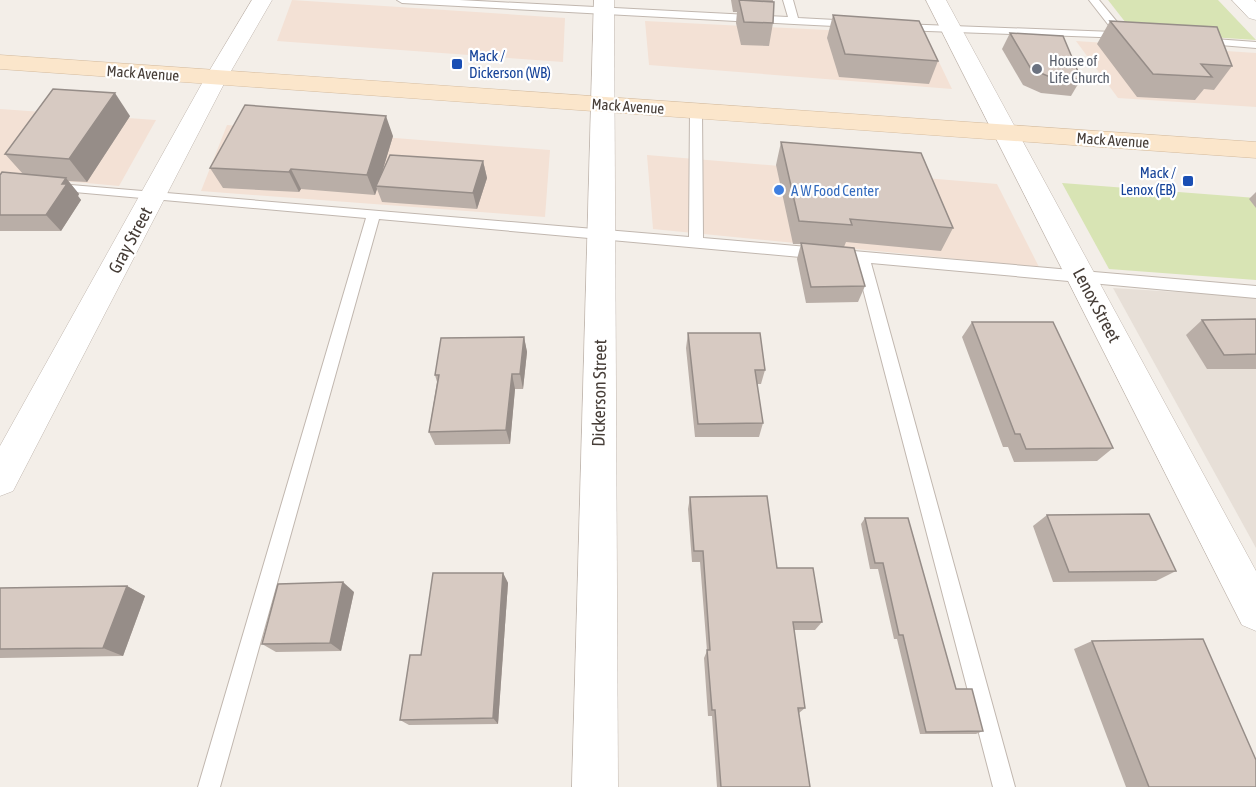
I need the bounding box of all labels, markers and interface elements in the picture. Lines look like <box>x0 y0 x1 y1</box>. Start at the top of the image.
place label: Mack / Dickerson (WB) <box>469 47 551 81</box>
place label: House of Life Church <box>1049 52 1110 86</box>
marker: Mack / Dickerson (WB) <box>450 57 464 71</box>
street label: Mack Avenue <box>106 62 180 84</box>
marker: House of Life Church <box>1030 62 1044 76</box>
street label: Mack Avenue <box>591 95 665 117</box>
street label: Mack Avenue <box>1076 129 1150 151</box>
place label: Mack / Lenox (EB) <box>1120 164 1176 198</box>
marker: Mack / Lenox (EB) <box>1181 174 1195 188</box>
place label: A W Food Center <box>791 182 879 199</box>
marker: A W Food Center <box>772 183 786 197</box>
street label: Gray Street <box>104 203 156 277</box>
street label: Lenox Street <box>1069 264 1125 346</box>
street label: Dickerson Street <box>588 339 610 447</box>

